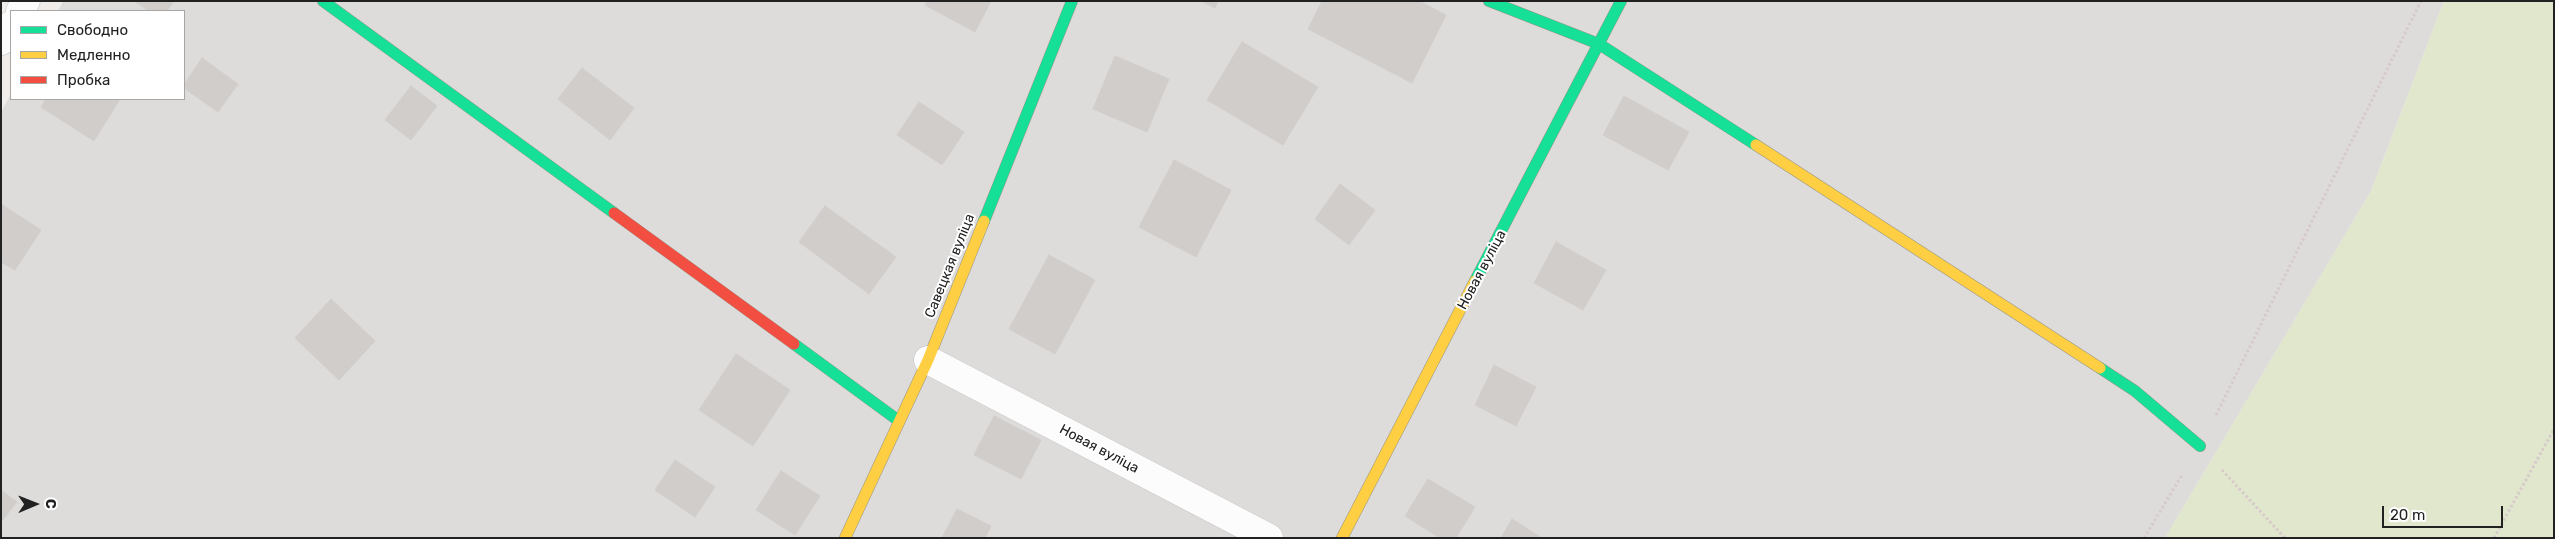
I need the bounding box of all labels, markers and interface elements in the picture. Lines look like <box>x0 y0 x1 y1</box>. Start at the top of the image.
legend <box>10 10 185 100</box>
text: Свободно <box>57 21 128 39</box>
text: Медленно <box>57 46 130 64</box>
text: Пробка <box>57 71 110 89</box>
street label: Савецкая вуліца <box>921 212 979 320</box>
street label: Новая вуліца <box>1454 227 1510 313</box>
street label: Новая вуліца <box>1056 421 1142 477</box>
north arrow <box>10 479 60 529</box>
scale bar <box>2385 496 2506 528</box>
text: С <box>42 499 59 509</box>
text: 20 m <box>2390 506 2425 524</box>

